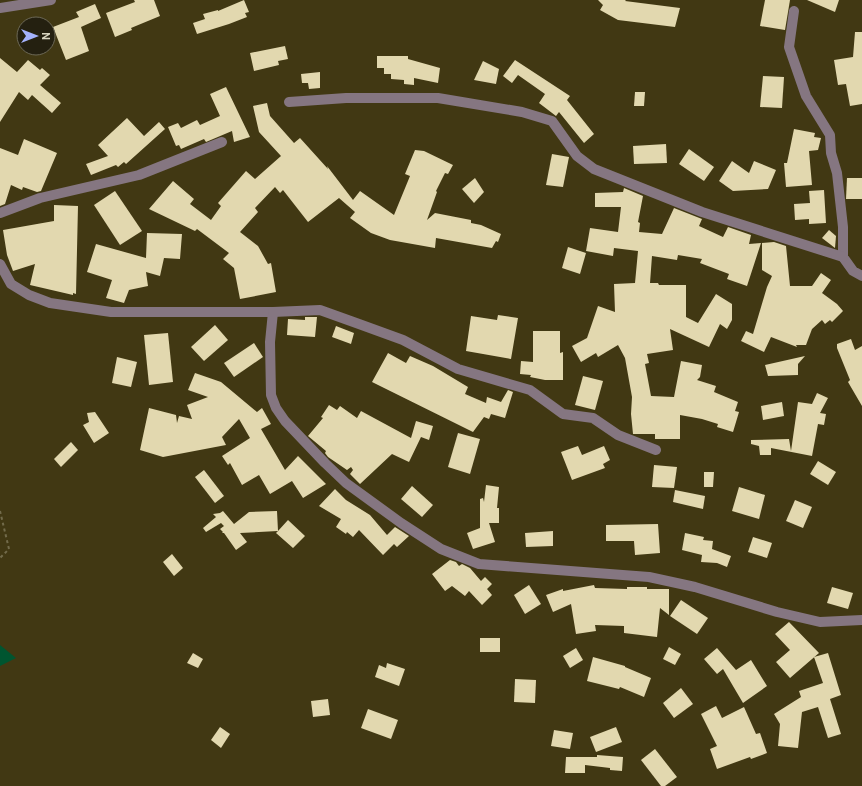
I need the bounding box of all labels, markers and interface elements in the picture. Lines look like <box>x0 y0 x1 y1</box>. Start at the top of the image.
north arrow <box>16 16 56 56</box>
text: N <box>39 32 52 40</box>

